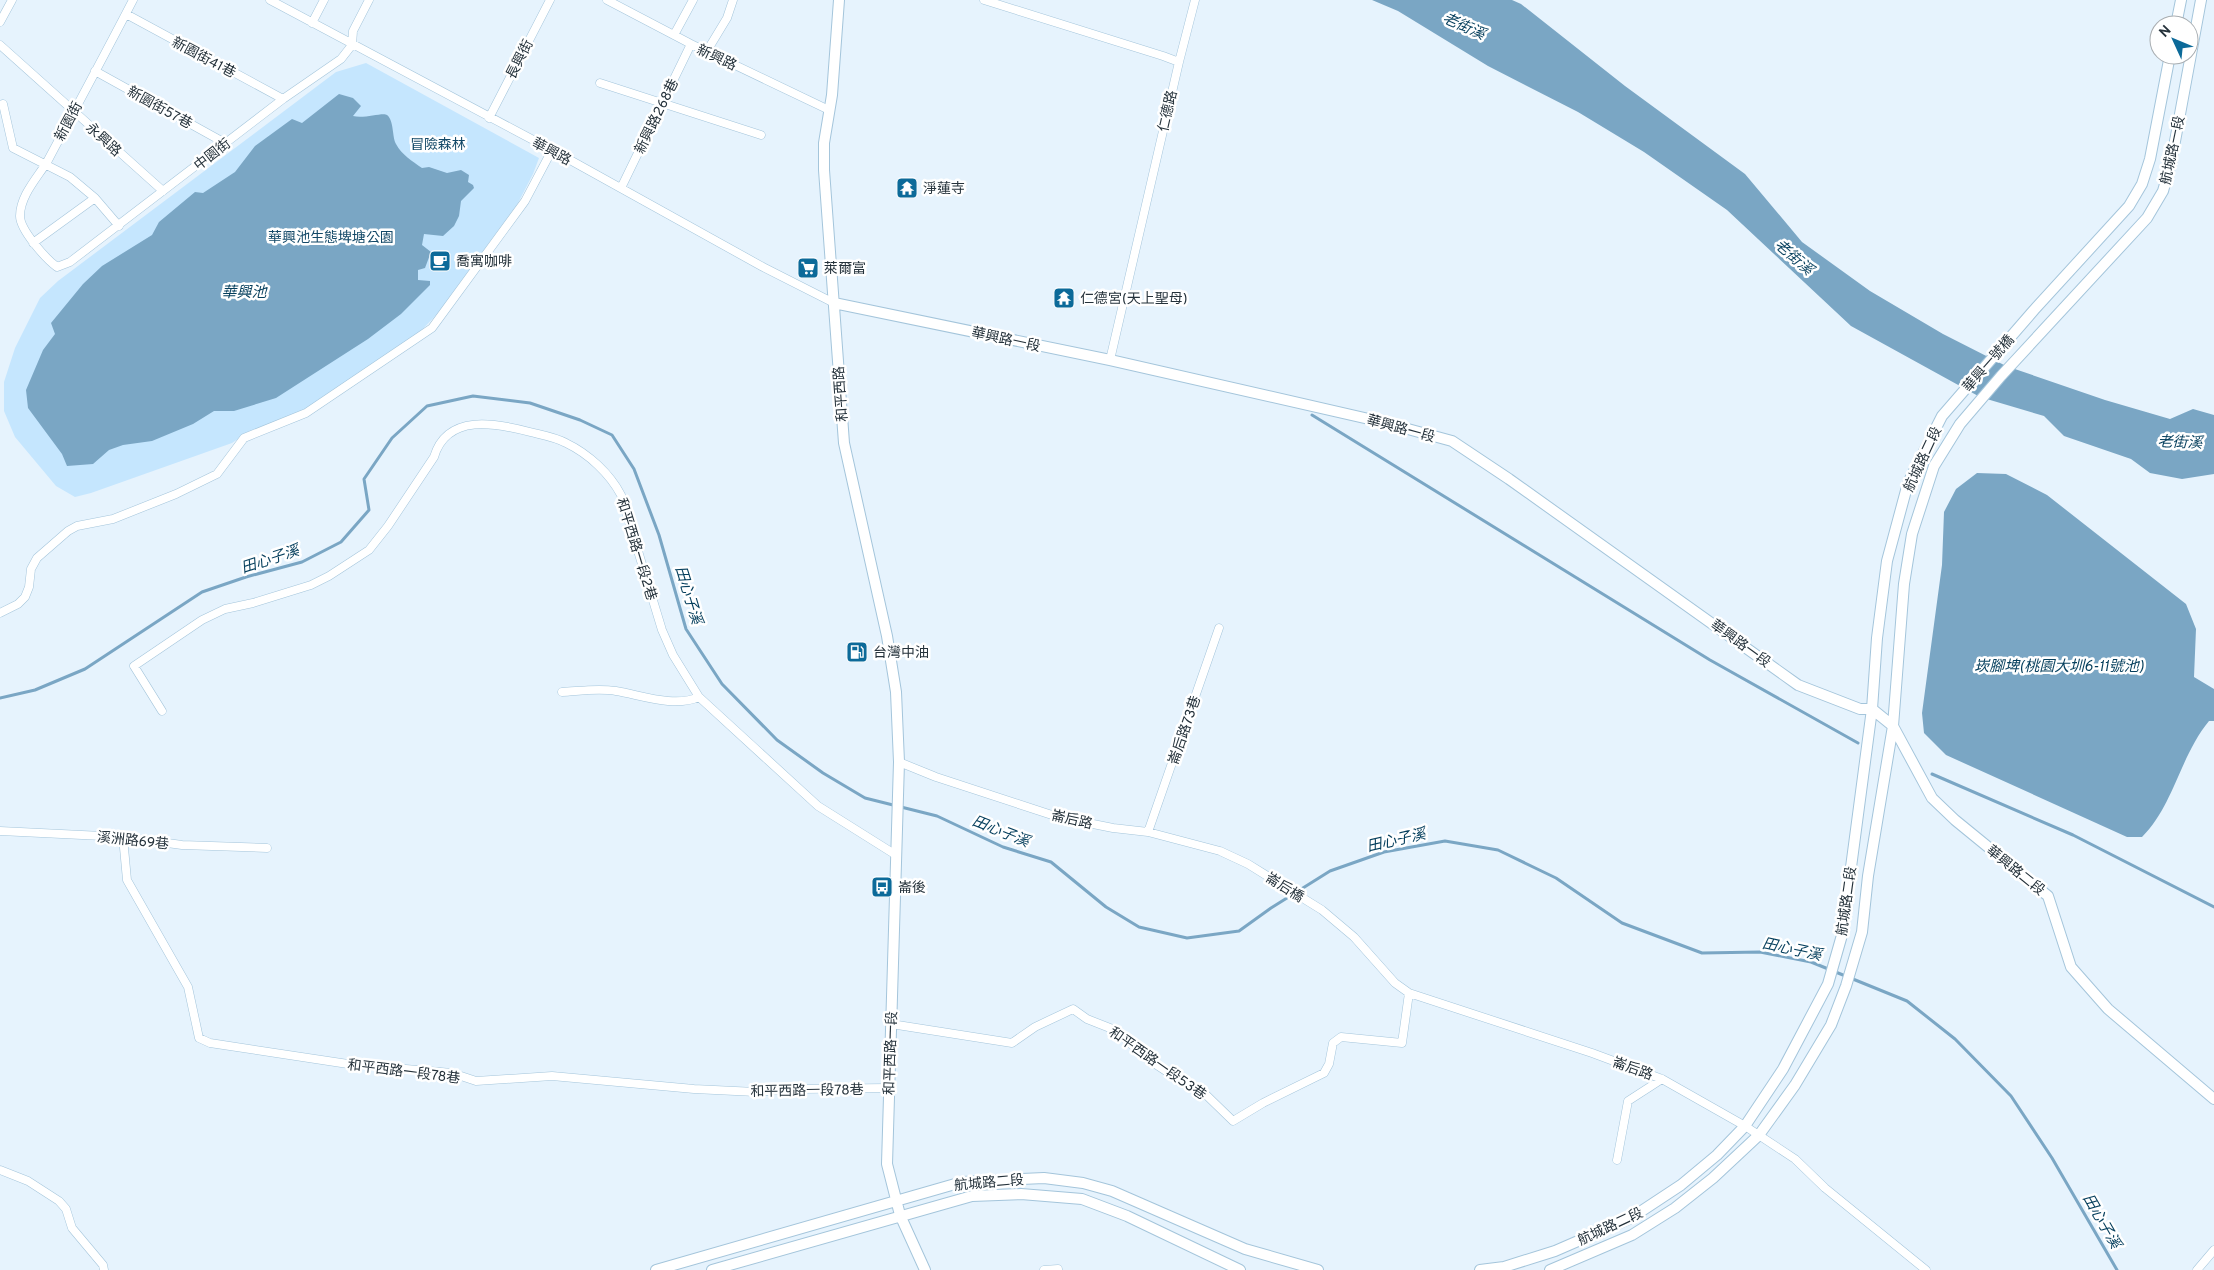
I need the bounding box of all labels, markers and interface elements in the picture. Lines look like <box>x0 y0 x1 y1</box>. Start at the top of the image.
water label: 老街溪 <box>1439 10 1490 46</box>
north arrow <box>2149 15 2199 65</box>
text: N <box>2156 22 2175 42</box>
street label: 新園街41巷 <box>168 34 238 82</box>
street label: 長興街 <box>503 37 537 82</box>
street label: 新興路 <box>694 42 739 75</box>
street label: 新興路268巷 <box>632 76 683 157</box>
street label: 新園街57巷 <box>124 83 195 133</box>
street label: 仁德路 <box>1154 89 1181 134</box>
street label: 新園街 <box>52 99 87 144</box>
street label: 航城路一段 <box>2157 114 2189 186</box>
street label: 永興路 <box>82 120 124 160</box>
street label: 華興路 <box>529 135 574 170</box>
street label: 中園街 <box>191 136 235 175</box>
park label: 冒險森林 <box>410 137 466 154</box>
temple icon: 淨蓮寺 <box>895 176 919 200</box>
place label: 淨蓮寺 <box>923 181 965 198</box>
park label: 華興池生態埤塘公園 <box>268 229 394 247</box>
water label: 老街溪 <box>1770 236 1818 281</box>
cafe icon: 喬寓咖啡 <box>428 249 452 273</box>
place label: 喬寓咖啡 <box>456 253 512 271</box>
supermarket icon: 萊爾富 <box>796 256 820 280</box>
place label: 萊爾富 <box>824 261 866 278</box>
water label: 華興池 <box>221 284 268 303</box>
temple icon: 仁德宮(天上聖母) <box>1052 286 1076 310</box>
place label: 仁德宮(天上聖母) <box>1080 290 1188 308</box>
street label: 華興路一段 <box>970 325 1042 356</box>
street label: 華興一號橋 <box>1960 332 2019 396</box>
street label: 和平西路 <box>831 365 852 422</box>
street label: 華興路一段 <box>1365 412 1437 447</box>
street label: 航城路二段 <box>1900 424 1946 495</box>
water label: 老街溪 <box>2157 433 2205 454</box>
street label: 和平西路一段2巷 <box>612 496 659 603</box>
water label: 田心子溪 <box>239 542 304 579</box>
water label: 田心子溪 <box>670 564 706 629</box>
street label: 華興路一段 <box>1707 617 1773 672</box>
fuel station icon: 台灣中油 <box>845 640 869 664</box>
place label: 台灣中油 <box>873 645 929 662</box>
water label: 崁腳埤(桃園大圳6-11號池) <box>1974 658 2144 677</box>
street label: 崙后路73巷 <box>1166 694 1205 767</box>
street label: 崙后路 <box>1049 807 1094 833</box>
water label: 田心子溪 <box>969 812 1034 853</box>
water label: 田心子溪 <box>1365 825 1430 857</box>
street label: 溪洲路69巷 <box>96 828 170 854</box>
street label: 華興路二段 <box>1983 843 2048 900</box>
street label: 航城路二段 <box>1833 865 1861 937</box>
street label: 崙后橋 <box>1262 870 1307 907</box>
bus stop icon: 崙後 <box>870 875 894 899</box>
place label: 崙後 <box>898 880 926 897</box>
water label: 田心子溪 <box>1760 935 1825 966</box>
street label: 和平西路一段 <box>882 1011 901 1095</box>
street label: 和平西路一段53巷 <box>1105 1024 1209 1104</box>
street label: 崙后路 <box>1610 1054 1655 1085</box>
street label: 和平西路一段78巷 <box>346 1057 461 1088</box>
street label: 和平西路一段78巷 <box>750 1082 864 1101</box>
street label: 航城路二段 <box>953 1171 1025 1195</box>
water label: 田心子溪 <box>2077 1191 2125 1254</box>
street label: 航城路二段 <box>1575 1204 1646 1250</box>

